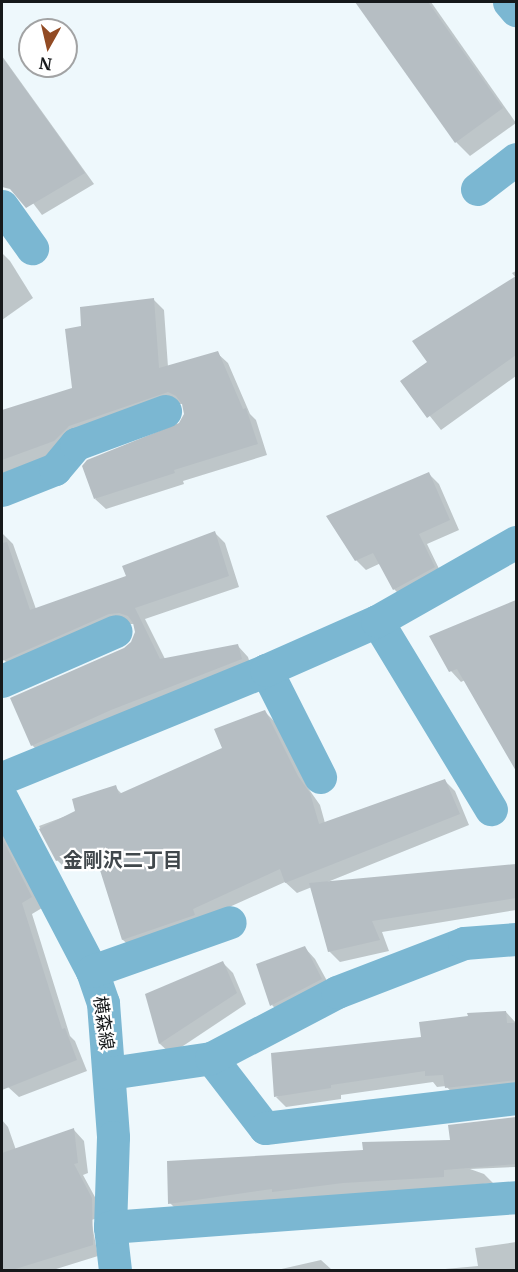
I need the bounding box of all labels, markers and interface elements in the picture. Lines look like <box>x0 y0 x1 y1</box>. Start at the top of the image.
north arrow <box>18 18 78 78</box>
text: N <box>38 53 53 75</box>
district label: 金剛沢二丁目 <box>63 847 183 871</box>
street label: 横森線 <box>89 995 117 1051</box>

